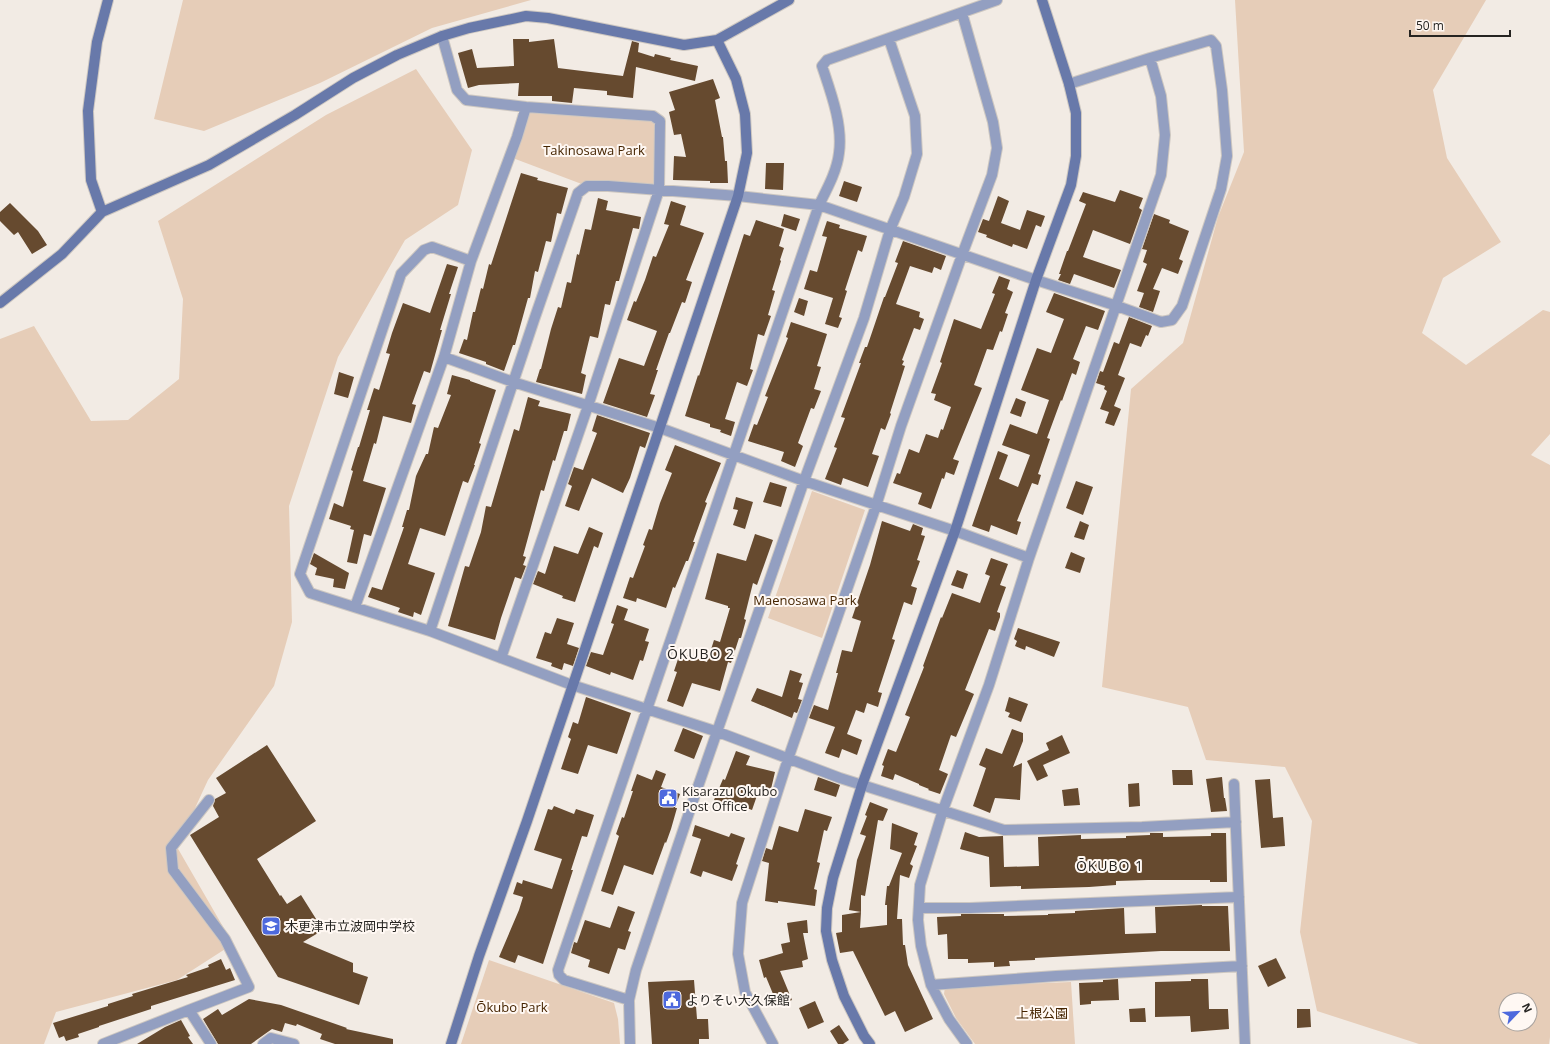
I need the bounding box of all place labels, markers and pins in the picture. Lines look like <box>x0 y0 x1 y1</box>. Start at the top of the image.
place label: Kisarazu Okubo Post Office <box>682 782 778 815</box>
public building icon: Kisarazu Okubo Post Office <box>657 787 679 809</box>
school or university icon: 木更津市立波岡中学校 <box>260 915 282 937</box>
place label: 木更津市立波岡中学校 <box>285 917 415 935</box>
public building icon: よりそい大久保館 <box>661 989 683 1011</box>
place label: よりそい大久保館 <box>686 991 790 1009</box>

